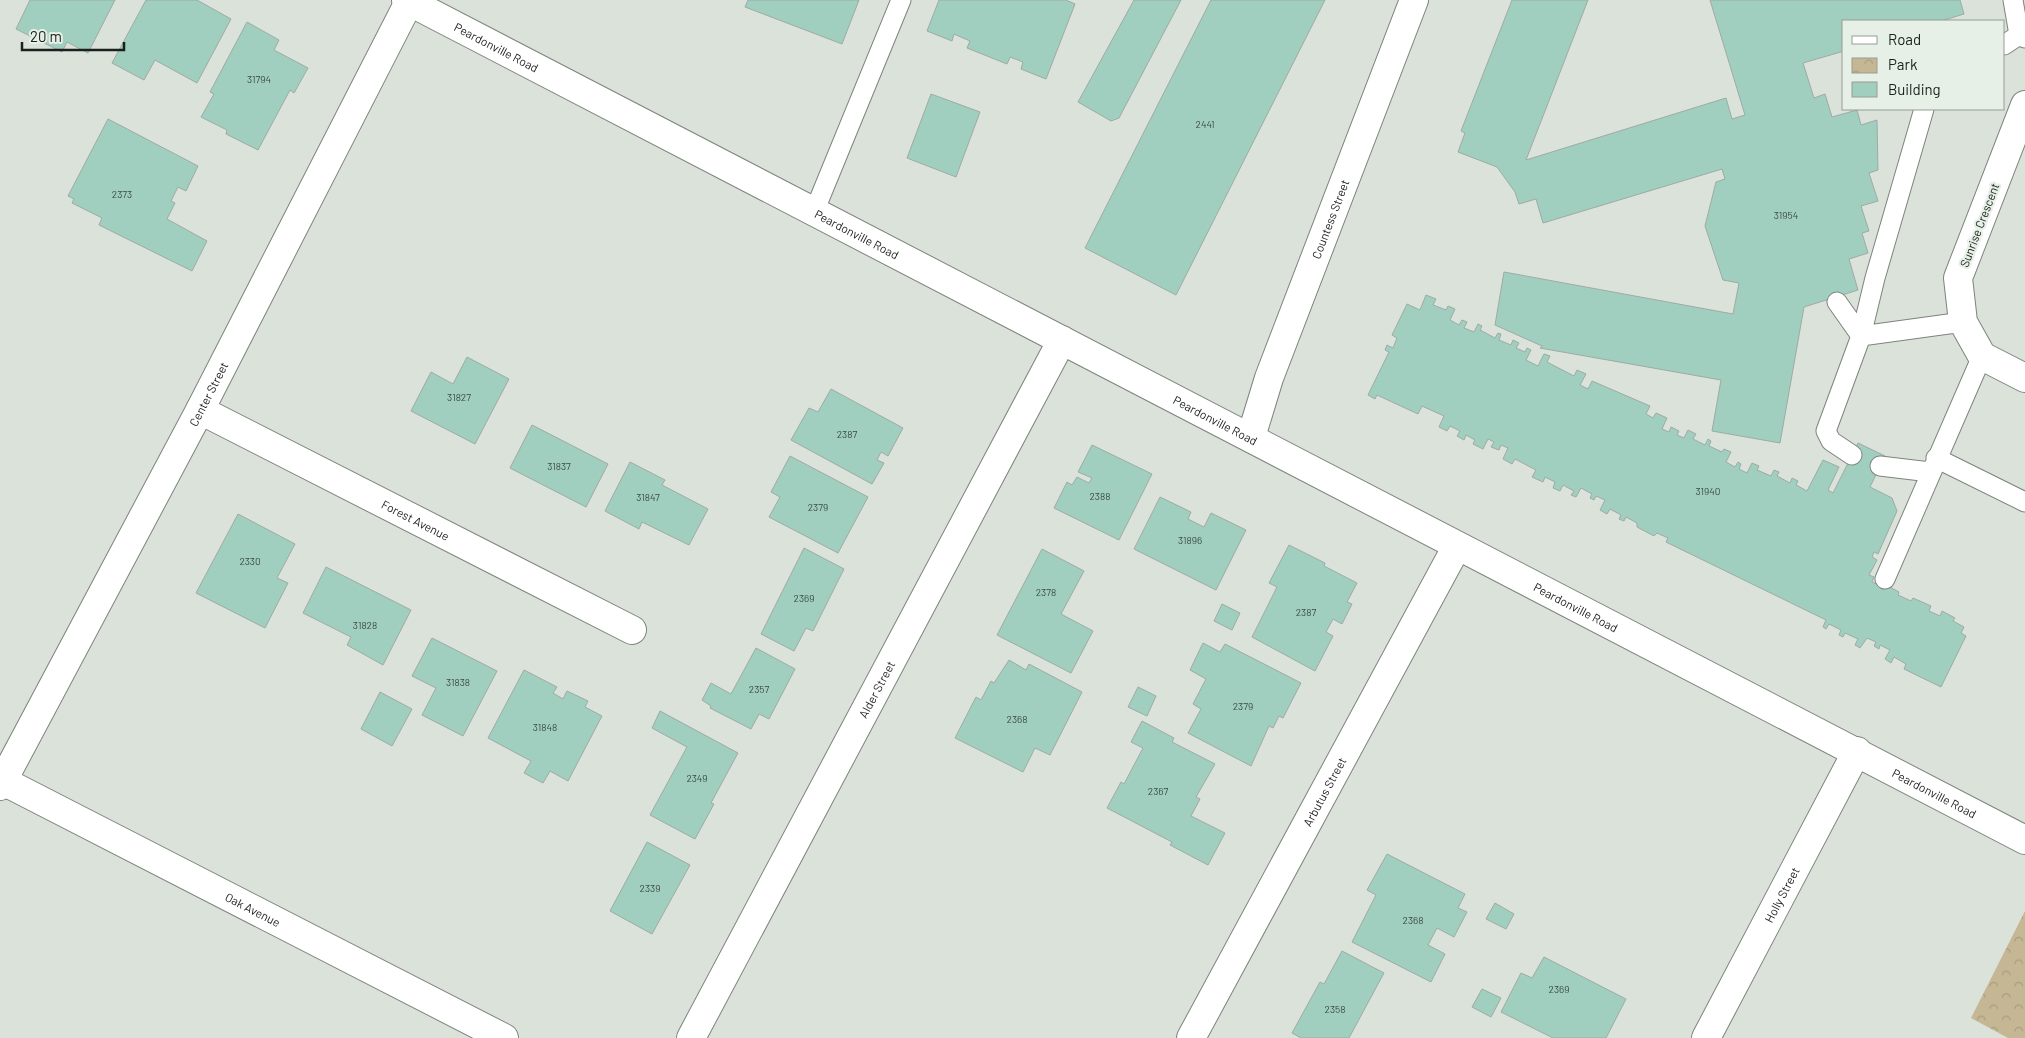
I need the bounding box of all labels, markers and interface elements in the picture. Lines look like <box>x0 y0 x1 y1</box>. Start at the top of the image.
street label: Peardonville Road <box>452 19 541 75</box>
scale bar <box>22 20 125 52</box>
legend <box>1842 20 2005 110</box>
text: 20 m <box>30 27 62 45</box>
text: Road <box>1888 30 1921 48</box>
text: Park <box>1888 55 1918 73</box>
house number: 31794 <box>247 73 271 85</box>
text: Building <box>1888 80 1941 98</box>
house number: 2441 <box>1196 118 1214 130</box>
street label: Countess Street <box>1308 177 1352 261</box>
street label: Sunrise Crescent <box>1957 181 2001 269</box>
house number: 2373 <box>112 188 132 200</box>
street label: Peardonville Road <box>812 206 901 262</box>
house number: 31954 <box>1774 209 1798 221</box>
street label: Center Street <box>186 359 231 428</box>
house number: 31827 <box>447 391 471 403</box>
street label: Peardonville Road <box>1171 392 1260 448</box>
house number: 2387 <box>837 428 857 440</box>
house number: 31837 <box>547 460 571 472</box>
house number: 31940 <box>1696 485 1720 497</box>
house number: 2388 <box>1090 490 1110 502</box>
house number: 31847 <box>636 491 660 503</box>
street label: Forest Avenue <box>379 497 452 543</box>
house number: 2379 <box>808 501 828 513</box>
house number: 31896 <box>1178 534 1202 546</box>
house number: 2330 <box>239 555 261 567</box>
street label: Peardonville Road <box>1531 579 1620 635</box>
house number: 2378 <box>1036 586 1056 598</box>
house number: 2369 <box>794 592 814 604</box>
house number: 2387 <box>1296 606 1316 618</box>
house number: 31828 <box>353 619 377 631</box>
street label: Alder Street <box>856 658 897 720</box>
house number: 31838 <box>446 676 470 688</box>
house number: 2357 <box>749 683 769 695</box>
house number: 2379 <box>1233 700 1253 712</box>
house number: 2368 <box>1007 713 1027 725</box>
house number: 31848 <box>533 721 557 733</box>
street label: Arbutus Street <box>1300 755 1349 829</box>
street label: Peardonville Road <box>1890 765 1979 821</box>
house number: 2349 <box>686 772 708 784</box>
house number: 2367 <box>1148 785 1168 797</box>
street label: Holly Street <box>1761 865 1802 925</box>
house number: 2339 <box>640 882 660 894</box>
street label: Oak Avenue <box>223 889 283 929</box>
house number: 2368 <box>1403 914 1423 926</box>
house number: 2369 <box>1549 983 1569 995</box>
house number: 2358 <box>1325 1003 1345 1015</box>

